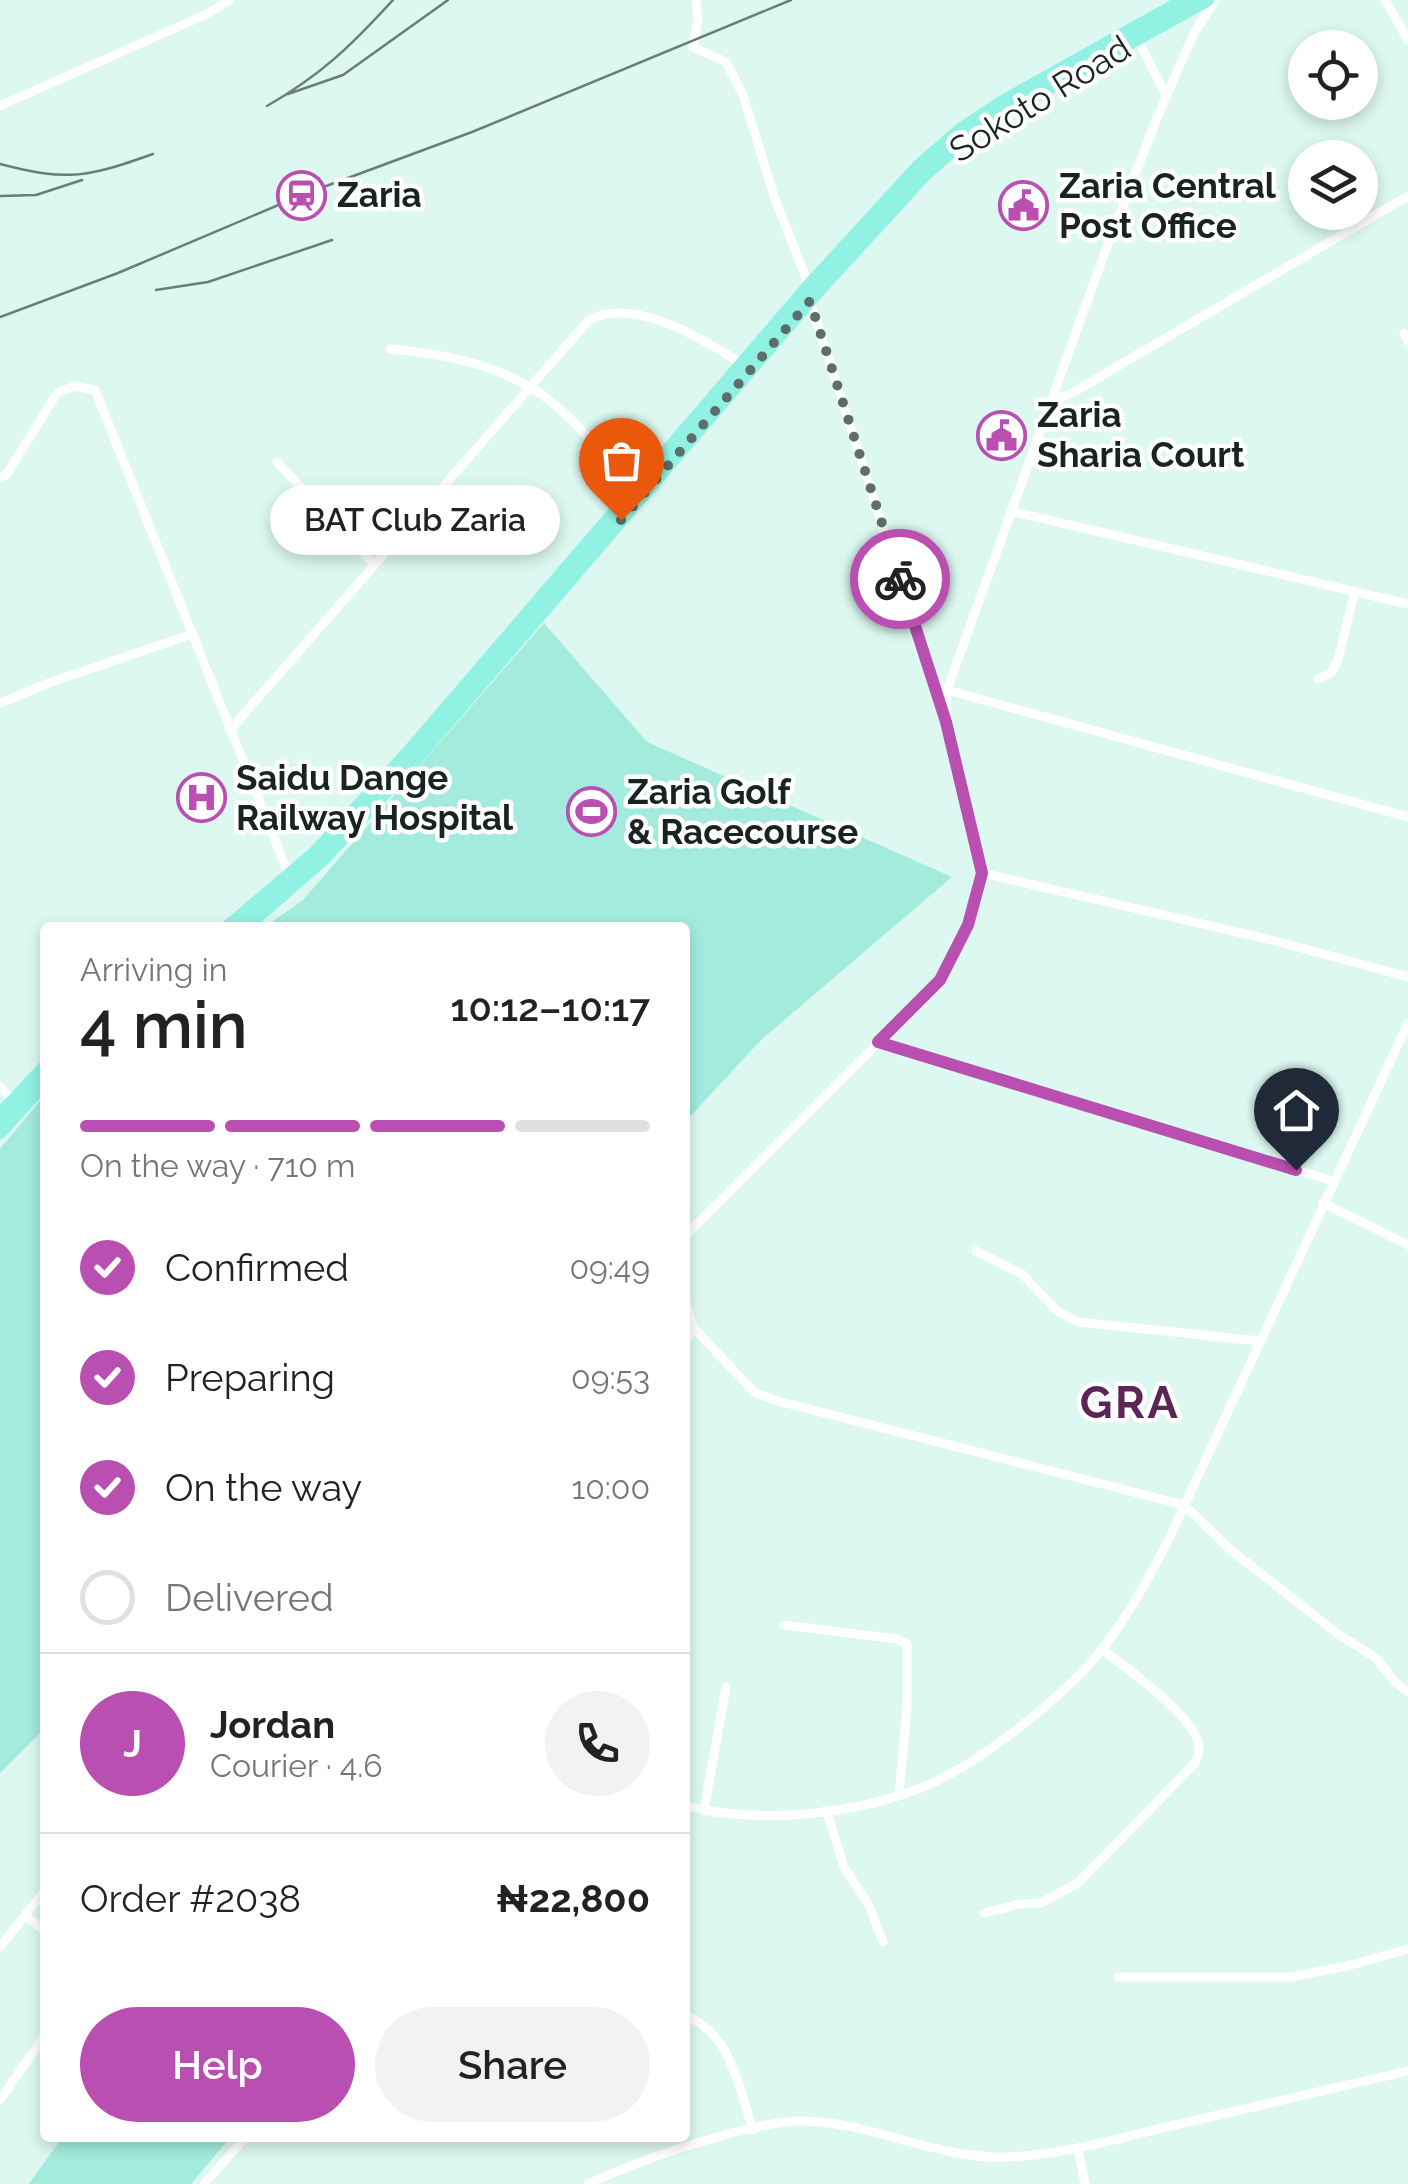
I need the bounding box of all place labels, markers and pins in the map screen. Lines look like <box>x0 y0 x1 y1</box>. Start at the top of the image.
place label: Zaria Central Post Office <box>1059 165 1277 246</box>
station icon: Zaria <box>276 169 328 221</box>
place label: Zaria <box>337 174 422 215</box>
public building icon: Zaria Central Post Office <box>998 180 1050 232</box>
place label: Zaria Sharia Court <box>1037 394 1245 475</box>
public building icon: Zaria Sharia Court <box>976 409 1028 461</box>
pin <box>579 418 664 521</box>
callout: BAT Club Zaria <box>271 485 561 555</box>
place label: Saidu Dange Railway Hospital <box>236 757 514 838</box>
place label: Zaria Golf & Racecourse <box>627 771 858 852</box>
hospital icon: Saidu Dange Railway Hospital <box>175 772 227 824</box>
sports icon: Zaria Golf & Racecourse <box>566 786 618 838</box>
pin <box>1254 1068 1339 1171</box>

